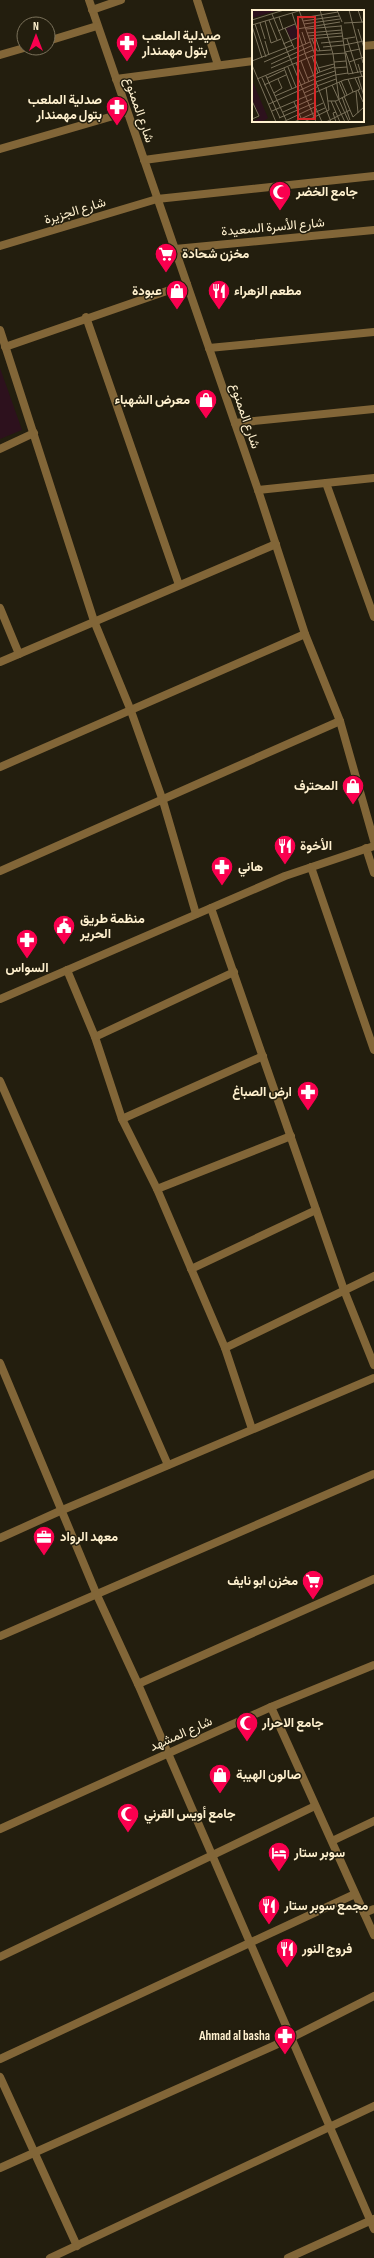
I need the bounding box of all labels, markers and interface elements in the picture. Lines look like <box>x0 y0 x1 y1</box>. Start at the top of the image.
inset map <box>252 10 364 122</box>
north arrow <box>16 16 56 56</box>
text: N <box>33 20 39 33</box>
place label: صيدلية الملعب بتول مهمندار <box>141 28 221 59</box>
pharmacy icon: صيدلية الملعب بتول مهمندار <box>114 30 140 63</box>
street label: شارع الممنوع <box>119 75 158 145</box>
place label: صدلية الملعب بتول مهمندار <box>28 92 102 123</box>
pharmacy icon: صدلية الملعب بتول مهمندار <box>104 94 130 127</box>
mosque icon: جامع الخضر <box>267 179 293 212</box>
place label: جامع الخضر <box>295 184 358 201</box>
street label: شارع الجزيرة <box>42 194 108 229</box>
street label: شارع الأسرة السعيدة <box>221 215 326 240</box>
supermarket icon: مخزن شحادة <box>153 241 179 274</box>
place label: مخزن شحادة <box>182 246 249 262</box>
shop icon: عبودة <box>164 278 190 311</box>
restaurant icon: مطعم الزهراء <box>206 278 232 311</box>
place label: عبودة <box>132 283 162 299</box>
place label: مطعم الزهراء <box>234 283 302 299</box>
street label: شارع الممنوع <box>225 381 264 451</box>
shop icon: معرض الشهباء <box>193 387 219 420</box>
place label: معرض الشهباء <box>114 392 190 408</box>
shop icon: المحترف <box>340 773 366 806</box>
place label: المحترف <box>294 778 338 794</box>
restaurant icon: الأخوة <box>272 833 298 866</box>
place label: الأخوة <box>300 838 332 854</box>
pharmacy icon: هاني <box>209 854 235 887</box>
place label: هاني <box>238 859 263 877</box>
place label: منظمة طريق الحرير <box>79 911 145 942</box>
public building icon: منظمة طريق الحرير <box>51 913 77 946</box>
pharmacy icon: السواس <box>14 927 40 960</box>
place label: السواس <box>5 960 49 976</box>
pharmacy icon: ارض الصباغ <box>295 1079 321 1112</box>
place label: ارض الصباغ <box>232 1084 292 1100</box>
office icon: معهد الرواد <box>31 1524 57 1557</box>
place label: معهد الرواد <box>60 1529 118 1545</box>
supermarket icon: مخزن ابو نايف <box>300 1568 326 1601</box>
place label: مخزن ابو نايف <box>227 1573 298 1589</box>
mosque icon: جامع الاحرار <box>234 1710 260 1743</box>
street label: شارع المشهد <box>147 1713 215 1756</box>
place label: جامع الاحرار <box>261 1715 324 1732</box>
shop icon: صالون الهيبة <box>207 1762 233 1795</box>
place label: صالون الهيبة <box>236 1767 301 1783</box>
mosque icon: جامع أويس القرني <box>115 1801 141 1834</box>
place label: جامع أويس القرني <box>144 1806 236 1824</box>
hotel icon: سوبر ستار <box>266 1840 292 1873</box>
place label: سوبر ستار <box>293 1845 345 1861</box>
restaurant icon: مجمع سوبر ستار <box>256 1893 282 1926</box>
place label: مجمع سوبر ستار <box>283 1898 368 1915</box>
restaurant icon: فروج النور <box>274 1936 300 1969</box>
place label: فروج النور <box>301 1941 352 1957</box>
pharmacy icon: Ahmad al basha <box>272 2023 298 2056</box>
place label: Ahmad al basha <box>198 2028 270 2044</box>

